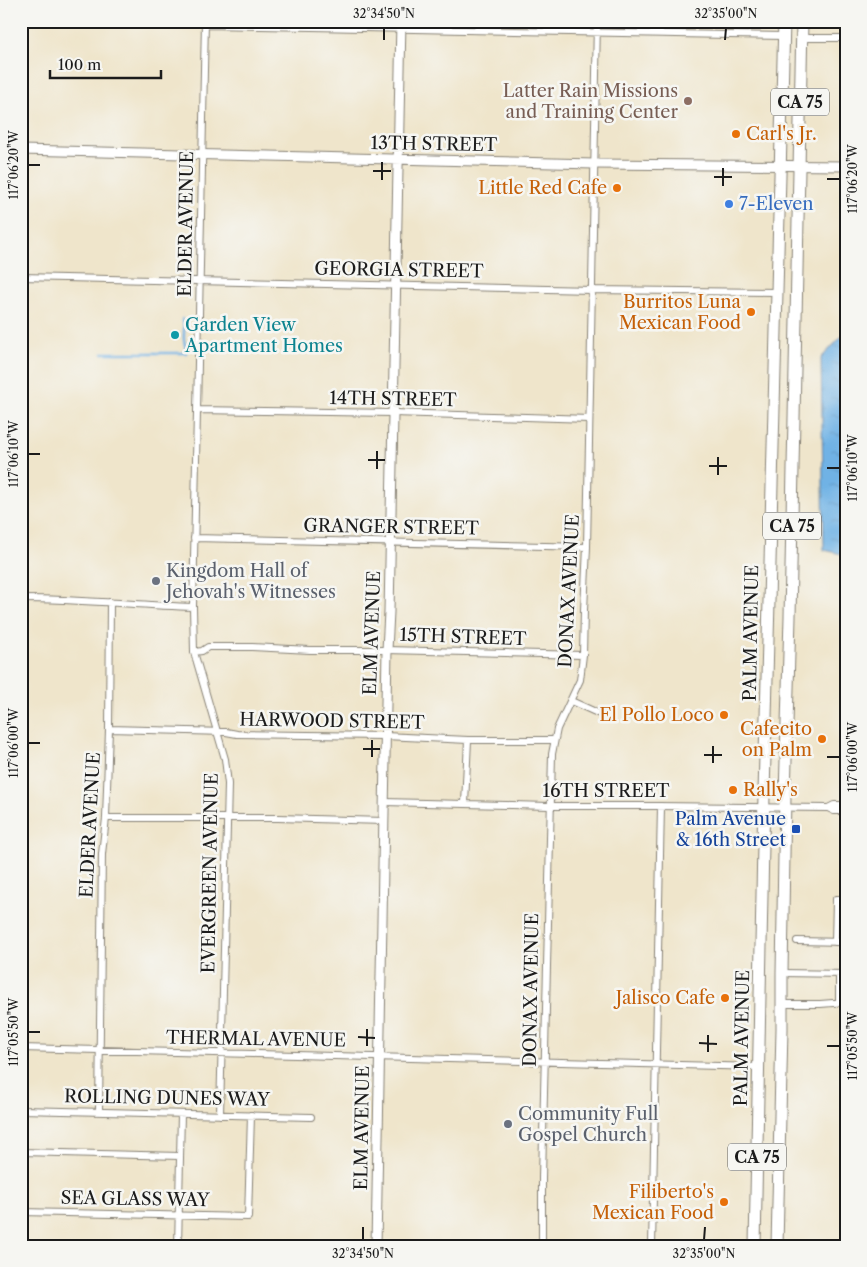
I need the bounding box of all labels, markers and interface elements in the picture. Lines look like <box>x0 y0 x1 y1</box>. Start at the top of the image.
text: 32°34'50"N <box>353 6 415 21</box>
text: 32°35'00"N <box>695 6 757 21</box>
scale bar <box>50 48 161 80</box>
text: 100 m <box>58 55 101 74</box>
place label: Latter Rain Missions and Training Center <box>503 80 678 123</box>
road number: CA 75 <box>771 88 829 115</box>
marker: Latter Rain Missions and Training Center <box>682 95 694 107</box>
place label: Carl's Jr. <box>746 123 817 145</box>
marker: Carl's Jr. <box>730 128 742 140</box>
text: 117°06'20"W <box>6 130 21 200</box>
street label: 13TH STREET <box>370 132 498 156</box>
text: 117°06'20"W <box>845 144 860 214</box>
street label: ELDER AVENUE <box>174 151 198 297</box>
place label: Little Red Cafe <box>478 177 607 199</box>
marker: Little Red Cafe <box>611 182 623 194</box>
place label: 7-Eleven <box>739 193 814 215</box>
marker: 7-Eleven <box>723 198 735 210</box>
street label: GEORGIA STREET <box>314 258 484 282</box>
place label: Burritos Luna Mexican Food <box>619 291 741 334</box>
marker: Burritos Luna Mexican Food <box>745 306 757 318</box>
place label: Garden View Apartment Homes <box>184 314 343 357</box>
marker: Garden View Apartment Homes <box>169 329 181 341</box>
street label: 14TH STREET <box>329 387 457 411</box>
text: 117°06'10"W <box>6 420 21 488</box>
text: 117°06'10"W <box>845 434 860 502</box>
road number: CA 75 <box>763 512 821 540</box>
street label: GRANGER STREET <box>303 514 479 540</box>
street label: DONAX AVENUE <box>554 514 584 668</box>
place label: Kingdom Hall of Jehovah's Witnesses <box>163 560 336 603</box>
street label: PALM AVENUE <box>739 564 763 702</box>
street label: ELM AVENUE <box>359 570 385 696</box>
marker: Kingdom Hall of Jehovah's Witnesses <box>150 575 162 587</box>
street label: 15TH STREET <box>399 624 527 650</box>
place label: El Pollo Loco <box>599 704 714 726</box>
text: 117°06'00"W <box>6 707 21 778</box>
street label: HARWOOD STREET <box>239 708 425 734</box>
marker: El Pollo Loco <box>718 709 730 721</box>
place label: Cafecito on Palm <box>740 718 812 761</box>
text: 117°06'00"W <box>845 721 860 792</box>
marker: Cafecito on Palm <box>816 733 828 745</box>
street label: ELDER AVENUE <box>75 752 105 898</box>
street label: EVERGREEN AVENUE <box>197 773 223 973</box>
place label: Rally's <box>743 779 798 801</box>
street label: 16TH STREET <box>542 780 670 802</box>
marker: Rally's <box>727 784 739 796</box>
place label: Palm Avenue & 16th Street <box>675 808 787 851</box>
marker: Palm Avenue & 16th Street <box>790 823 802 835</box>
street label: DONAX AVENUE <box>519 913 543 1067</box>
street label: PALM AVENUE <box>730 969 754 1107</box>
place label: Jalisco Cafe <box>613 987 715 1009</box>
marker: Jalisco Cafe <box>719 992 731 1004</box>
text: 117°05'50"W <box>6 997 21 1066</box>
text: 117°05'50"W <box>845 1011 860 1080</box>
street label: THERMAL AVENUE <box>166 1026 346 1052</box>
street label: ELM AVENUE <box>350 1065 374 1191</box>
street label: ROLLING DUNES WAY <box>64 1085 271 1111</box>
place label: Community Full Gospel Church <box>518 1103 658 1146</box>
marker: Community Full Gospel Church <box>502 1118 514 1130</box>
road number: CA 75 <box>728 1144 786 1170</box>
place label: Filiberto's Mexican Food <box>592 1181 714 1224</box>
street label: SEA GLASS WAY <box>60 1187 211 1211</box>
marker: Filiberto's Mexican Food <box>718 1196 730 1208</box>
text: 32°34'50"N <box>332 1246 394 1261</box>
text: 32°35'00"N <box>673 1246 735 1261</box>

